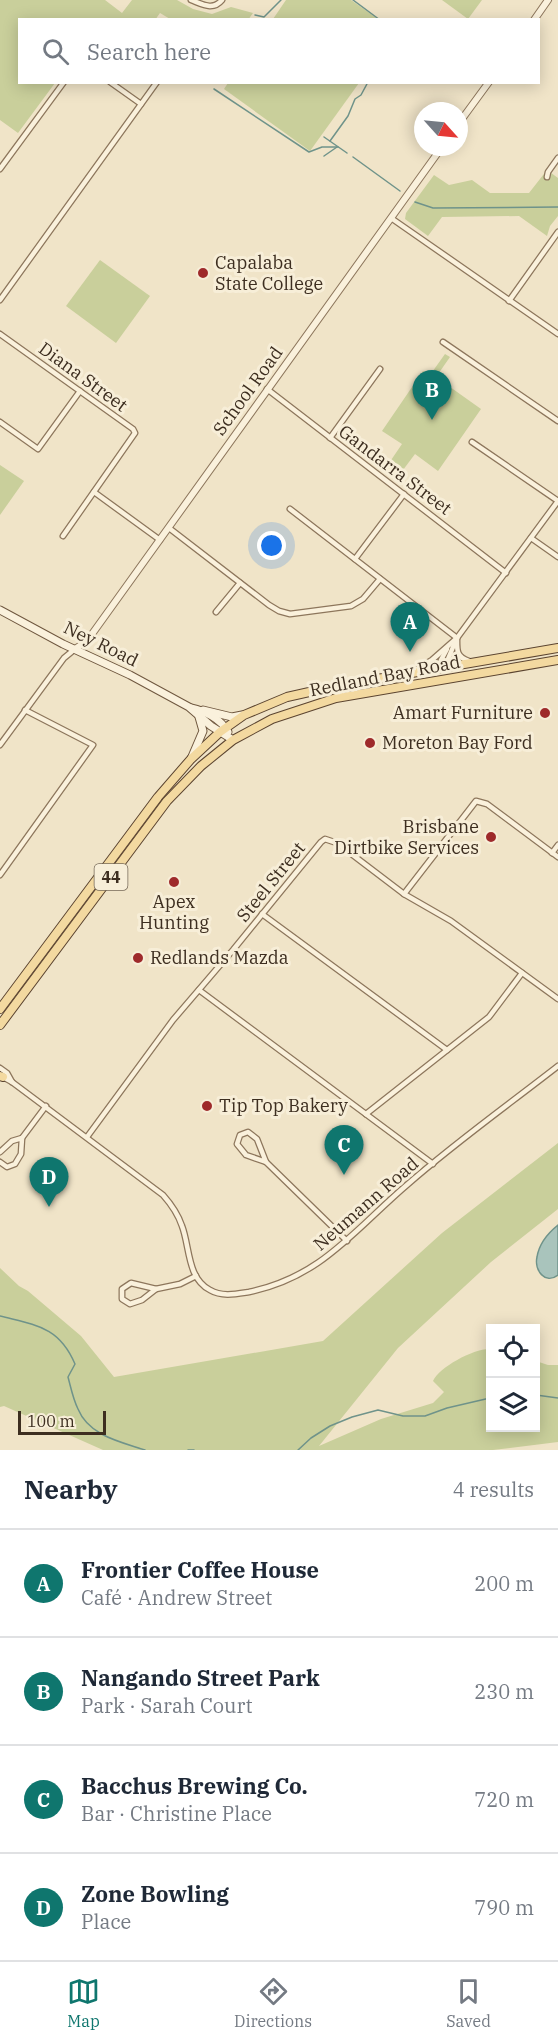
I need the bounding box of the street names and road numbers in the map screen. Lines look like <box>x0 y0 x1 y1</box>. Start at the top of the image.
street label: Diana Street <box>34 337 132 417</box>
street label: School Road <box>208 342 288 440</box>
street label: Gandarra Street <box>334 420 456 520</box>
street label: Ney Road <box>60 616 142 671</box>
street label: Redland Bay Road <box>308 650 462 701</box>
street label: Steel Street <box>231 837 310 926</box>
road number: 44 <box>94 864 128 890</box>
street label: Neumann Road <box>308 1152 423 1256</box>

